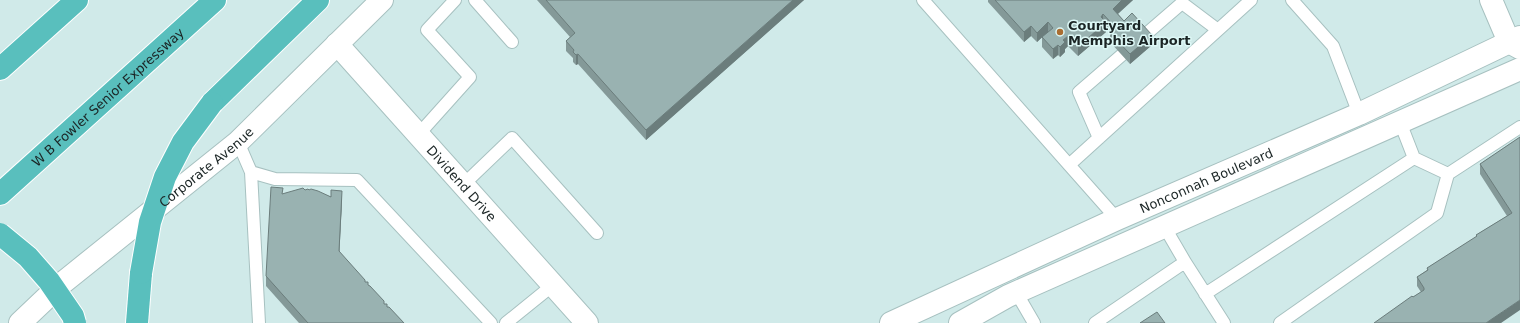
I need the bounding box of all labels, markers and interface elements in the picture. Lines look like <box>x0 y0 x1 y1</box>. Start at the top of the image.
place label: Courtyard Memphis Airport <box>1068 18 1190 48</box>
street label: W B Fowler Senior Expressway <box>29 24 187 169</box>
marker: Courtyard Memphis Airport <box>1055 27 1065 37</box>
street label: Corporate Avenue <box>156 124 256 210</box>
street label: Dividend Drive <box>424 142 500 224</box>
street label: Nonconnah Boulevard <box>1137 145 1275 216</box>

